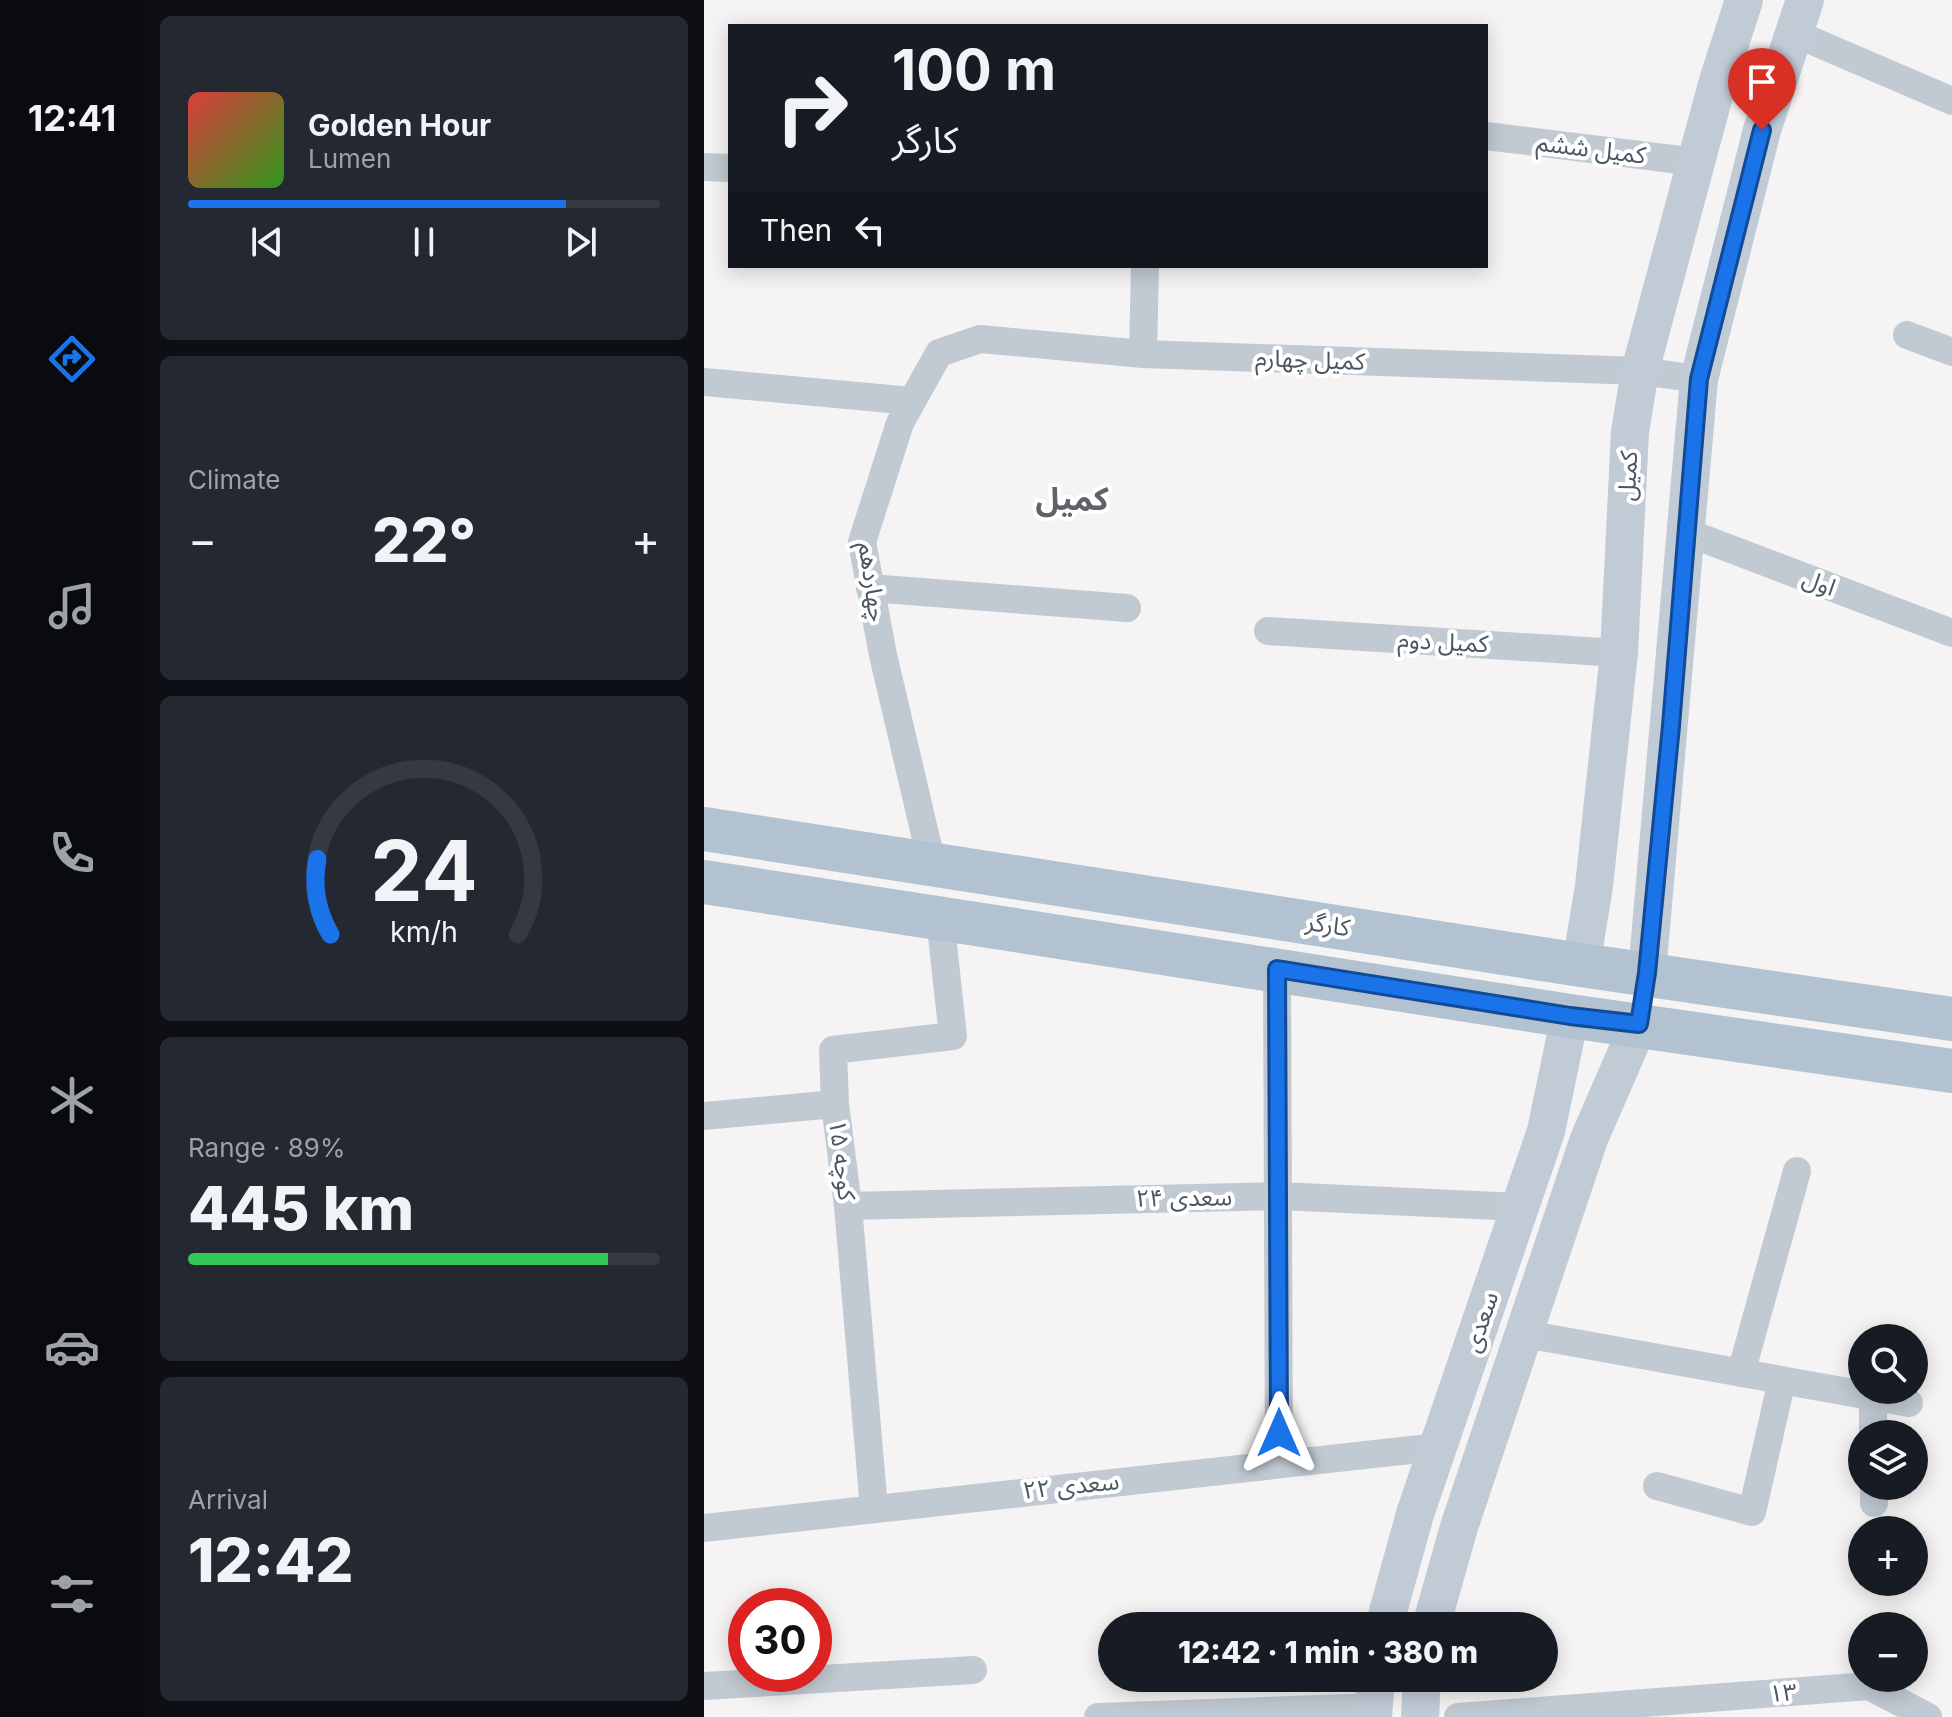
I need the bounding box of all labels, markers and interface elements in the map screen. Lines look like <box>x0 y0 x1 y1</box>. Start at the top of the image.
text: 100 m <box>892 36 1056 104</box>
pin <box>1728 48 1796 130</box>
icon: right <box>760 56 864 160</box>
icon: arrive <box>1740 60 1784 104</box>
text: 12:41 <box>28 96 116 140</box>
text: Golden Hour <box>308 107 491 143</box>
text: کارگر <box>892 118 958 162</box>
street label: کمیل ششم <box>1534 127 1648 173</box>
text: Lumen <box>308 143 391 174</box>
icon: left <box>848 208 892 252</box>
text: Then <box>760 212 832 248</box>
icon: previous <box>245 220 289 264</box>
icon: pause <box>402 220 446 264</box>
icon: next <box>559 220 603 264</box>
icon: directions <box>44 331 100 387</box>
street label: کمیل چهارم <box>1255 343 1366 380</box>
street label: کمیل <box>1612 449 1643 502</box>
text: Climate <box>188 464 280 495</box>
district label: کمیل <box>1036 479 1109 518</box>
text: 22° <box>372 504 476 576</box>
text: − <box>188 513 217 567</box>
text: + <box>631 513 660 567</box>
street label: چهاردهم <box>850 540 892 624</box>
street label: اول <box>1799 563 1840 602</box>
icon: music <box>44 578 100 634</box>
street label: کمیل دوم <box>1397 625 1490 662</box>
text: 24 <box>370 819 478 920</box>
icon: phone <box>44 825 100 881</box>
street label: کارگر <box>1303 907 1353 942</box>
text: km/h <box>390 914 458 949</box>
icon: climate <box>44 1072 100 1128</box>
street label: کوچه ۱۵ <box>822 1118 862 1203</box>
text: Range · 89% <box>188 1132 346 1163</box>
text: 445 km <box>188 1172 414 1244</box>
street label: سعدی ۲۴ <box>1135 1182 1233 1213</box>
street label: سعدی <box>1457 1288 1504 1356</box>
icon: car <box>44 1319 100 1375</box>
map controls <box>1848 1324 1928 1692</box>
button: search <box>1848 1324 1928 1404</box>
position arrow <box>1237 1391 1321 1475</box>
button: layers <box>1848 1420 1928 1500</box>
street label: سعدی ۲۲ <box>1021 1466 1120 1505</box>
text: Arrival <box>188 1484 268 1515</box>
button: + <box>1848 1516 1928 1596</box>
text: 12:42 <box>188 1524 353 1596</box>
icon: filters <box>44 1566 100 1622</box>
speed limit sign: 30 <box>728 1588 832 1692</box>
button: − <box>1848 1612 1928 1692</box>
text: 12:42 · 1 min · 380 m <box>1178 1634 1478 1670</box>
street label: ۱۳ <box>1768 1677 1798 1708</box>

